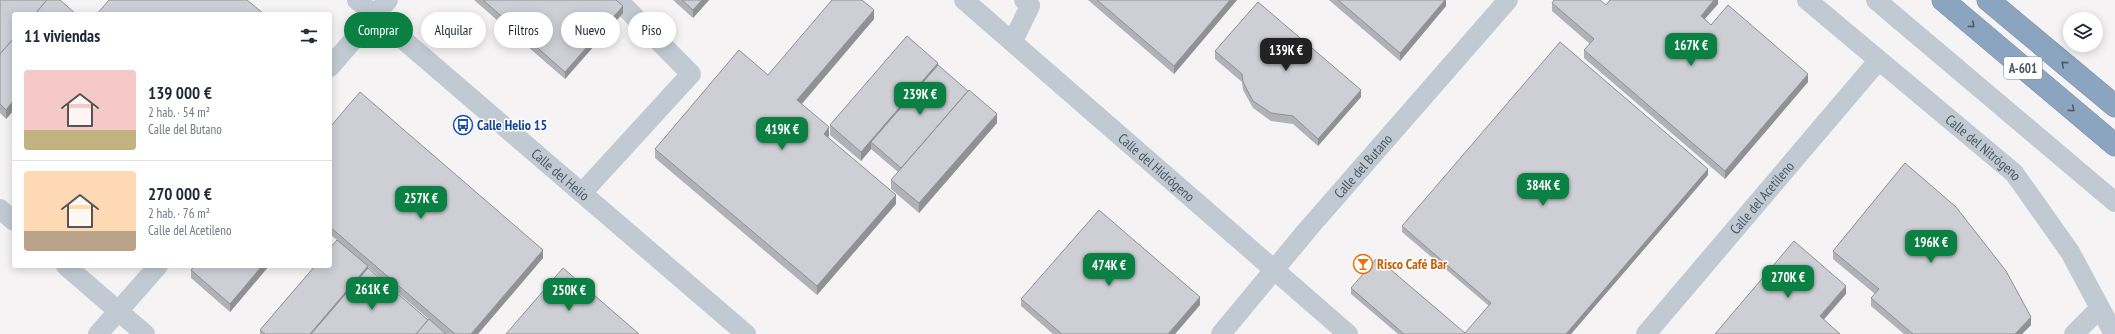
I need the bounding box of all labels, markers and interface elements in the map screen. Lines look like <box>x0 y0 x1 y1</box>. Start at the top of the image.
chip: Comprar <box>344 12 413 48</box>
chip: Alquilar <box>421 12 486 48</box>
chip: Filtros <box>494 12 553 48</box>
chip: Nuevo <box>561 12 620 48</box>
chip: Piso <box>628 12 676 48</box>
map controls <box>2063 12 2103 52</box>
button: layers <box>2063 12 2103 52</box>
one-way arrow <box>1968 21 1975 28</box>
text: 11 viviendas <box>24 25 100 47</box>
icon: filters <box>298 25 320 47</box>
pin: 167K € <box>1658 33 1724 67</box>
text: 167K € <box>1674 37 1708 54</box>
pin: 139K € <box>1253 38 1319 72</box>
text: 139K € <box>1269 42 1303 59</box>
road number: A-601 <box>2004 57 2042 79</box>
one-way arrow <box>2061 61 2068 68</box>
text: 139 000 € <box>148 82 212 104</box>
pin: 239K € <box>887 82 953 116</box>
icon: home <box>56 86 104 134</box>
text: 239K € <box>903 86 937 103</box>
text: 2 hab. · 54 m² <box>148 104 210 121</box>
one-way arrow <box>2067 104 2075 111</box>
street label: Calle del Nitrógeno <box>1942 111 2025 184</box>
bus stop icon: Calle Helio 15 <box>452 114 474 136</box>
place label: Calle Helio 15 <box>477 116 547 134</box>
pin: 419K € <box>749 117 815 151</box>
text: Calle del Butano <box>148 121 222 138</box>
text: 419K € <box>765 121 799 138</box>
street label: Calle del Hidrógeno <box>1114 129 1198 206</box>
street label: Calle del Butano <box>1330 130 1396 202</box>
street label: Calle del Helio <box>528 145 593 205</box>
street label: Calle del Acetileno <box>1726 157 1798 238</box>
pin: 384K € <box>1510 173 1576 207</box>
text: 384K € <box>1526 177 1560 194</box>
text: 270 000 € <box>148 183 212 205</box>
pin: 257K € <box>388 186 454 220</box>
icon: home <box>56 187 104 235</box>
text: 257K € <box>404 190 438 207</box>
text: 2 hab. · 76 m² <box>148 205 210 222</box>
text: Calle del Acetileno <box>148 222 232 239</box>
pin: 196K € <box>1898 230 1964 264</box>
text: 196K € <box>1914 234 1948 251</box>
pin: 474K € <box>1076 253 1142 287</box>
bar icon: Risco Café Bar <box>1352 253 1374 275</box>
place label: Risco Café Bar <box>1377 255 1448 273</box>
text: 474K € <box>1092 257 1126 274</box>
pin: 270K € <box>1755 265 1821 299</box>
text: 270K € <box>1771 269 1805 286</box>
pin: 261K € <box>339 277 405 311</box>
pin: 250K € <box>536 278 602 312</box>
text: 261K € <box>355 281 389 298</box>
text: 250K € <box>552 282 586 299</box>

